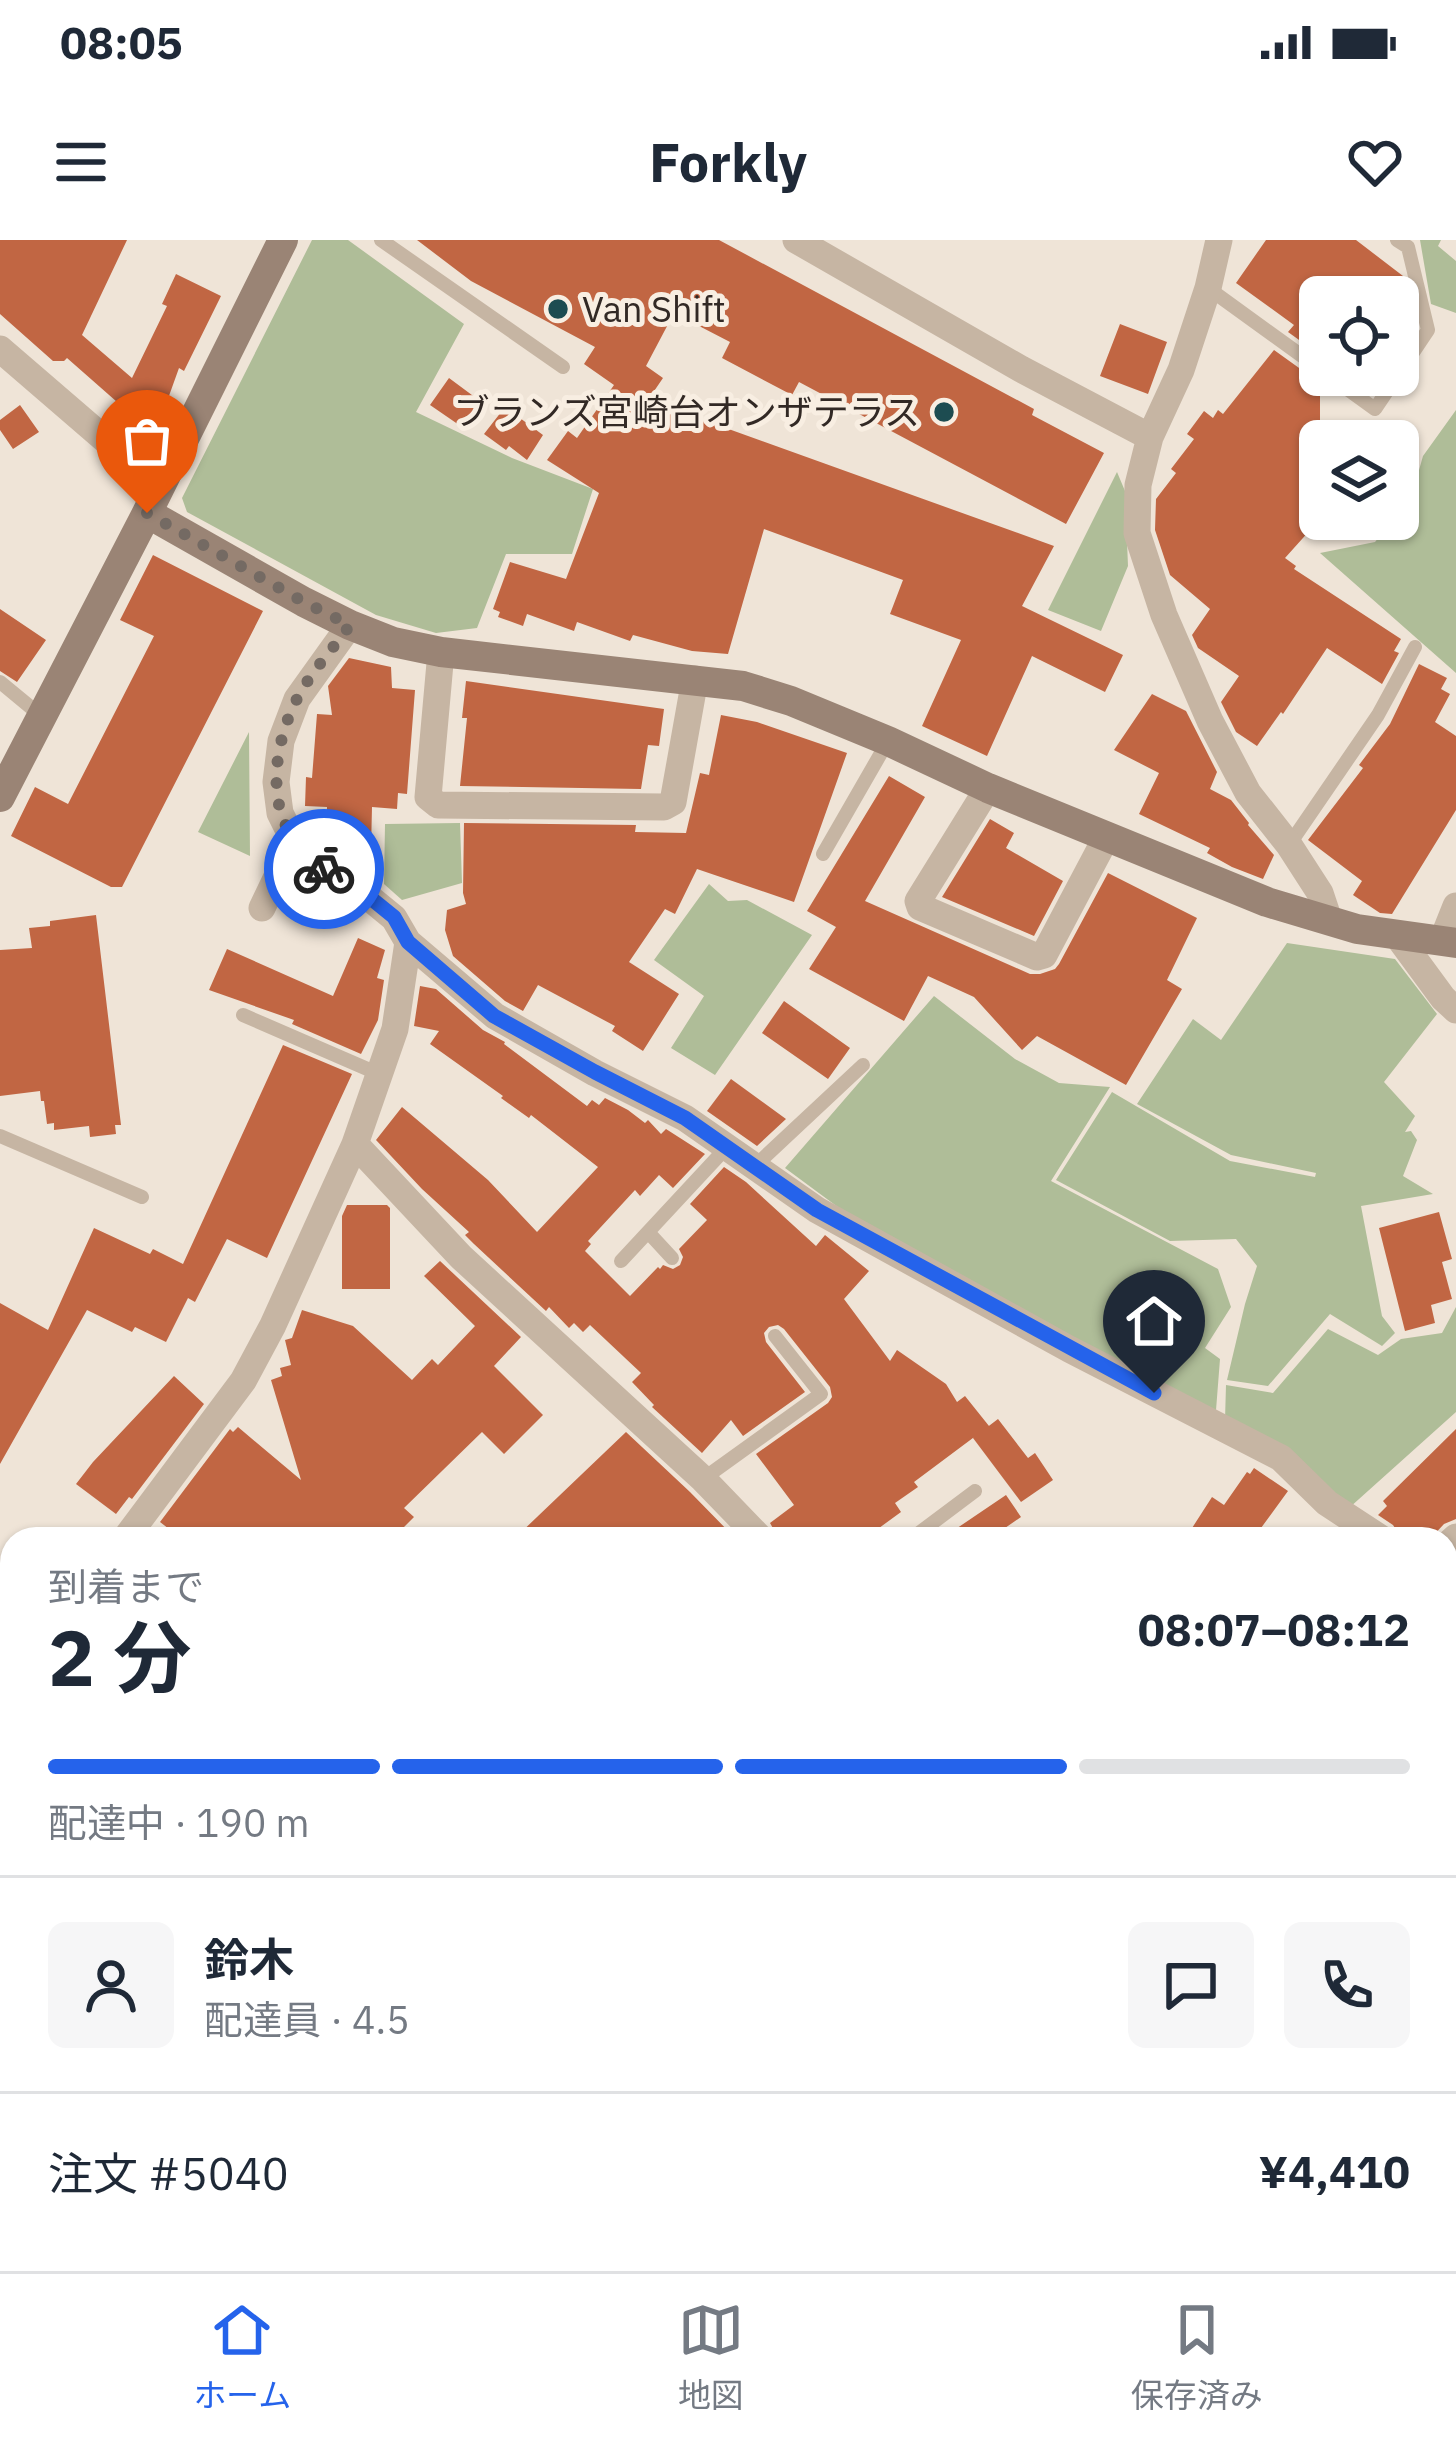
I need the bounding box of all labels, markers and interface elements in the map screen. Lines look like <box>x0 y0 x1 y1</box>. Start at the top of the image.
text: 08:05 <box>60 13 183 71</box>
text: Forkly <box>649 127 807 197</box>
icon: menu <box>48 129 114 195</box>
icon: heart <box>1342 129 1408 195</box>
map controls <box>1299 276 1419 540</box>
button: locate <box>1299 276 1419 396</box>
place label: Van Shift <box>582 285 726 332</box>
marker: Van Shift <box>545 296 571 322</box>
place label: ブランズ宮崎台オンザテラス <box>453 388 920 435</box>
pin <box>96 390 198 513</box>
marker: ブランズ宮崎台オンザテラス <box>931 399 957 425</box>
icon: bag <box>114 408 180 474</box>
button: layers <box>1299 420 1419 540</box>
courier <box>264 809 384 929</box>
icon: bike <box>291 836 357 902</box>
pin <box>1103 1270 1205 1393</box>
icon: home <box>1121 1288 1187 1354</box>
text: 到着まで <box>48 1561 204 1612</box>
text: 08:07–08:12 <box>1138 1600 1410 1658</box>
text: 2 分 <box>48 1606 191 1707</box>
text: 配達中 · 190 m <box>48 1797 310 1848</box>
button: person <box>48 1922 174 2048</box>
button: chat <box>1128 1922 1254 2048</box>
button: phone <box>1284 1922 1410 2048</box>
text: 鈴木 <box>204 1930 294 1988</box>
text: 配達員 · 4.5 <box>204 1994 410 2045</box>
text: ¥4,410 <box>1259 2142 1410 2200</box>
text: 注文 #5040 <box>48 2144 289 2202</box>
tab: ホーム <box>193 2297 291 2417</box>
tab: 地図 <box>678 2297 744 2417</box>
tab: 保存済み <box>1131 2297 1263 2417</box>

